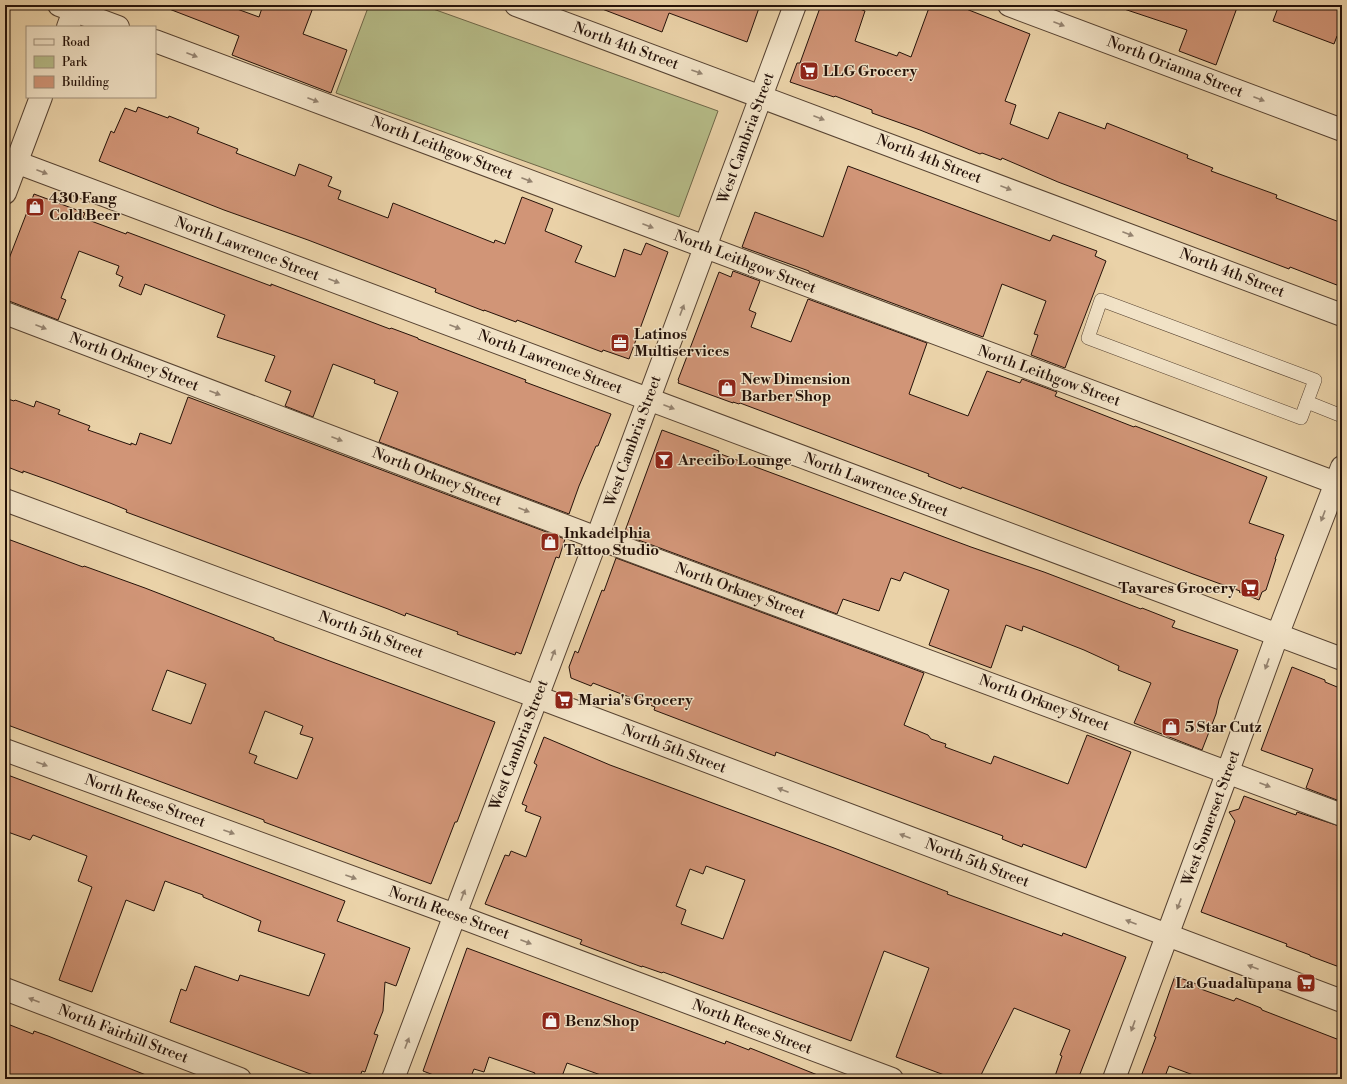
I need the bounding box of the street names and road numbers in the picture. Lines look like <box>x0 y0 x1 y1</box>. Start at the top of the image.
street label: North 4th Street <box>571 18 682 74</box>
street label: North Orianna Street <box>1104 32 1246 102</box>
street label: West Cambria Street <box>713 69 779 207</box>
street label: North Leithgow Street <box>368 112 516 184</box>
street label: North 4th Street <box>874 130 985 188</box>
street label: North Lawrence Street <box>172 213 323 286</box>
street label: North Leithgow Street <box>671 226 819 298</box>
street label: North 4th Street <box>1177 244 1288 302</box>
street label: North Lawrence Street <box>475 326 626 399</box>
street label: North Orkney Street <box>67 329 202 396</box>
street label: North Leithgow Street <box>975 341 1124 411</box>
street label: West Cambria Street <box>600 372 666 510</box>
street label: North Orkney Street <box>370 444 505 511</box>
street label: North Lawrence Street <box>801 449 952 522</box>
street label: North Orkney Street <box>672 559 808 624</box>
street label: North 5th Street <box>316 607 427 663</box>
street label: North Orkney Street <box>976 671 1112 736</box>
street label: West Cambria Street <box>485 677 553 814</box>
street label: North 5th Street <box>619 720 730 778</box>
street label: West Somerset Street <box>1177 747 1245 889</box>
street label: North Reese Street <box>82 770 209 832</box>
street label: North 5th Street <box>922 834 1033 892</box>
street label: North Reese Street <box>386 882 513 944</box>
street label: North Reese Street <box>689 995 815 1059</box>
street label: North Fairhill Street <box>55 1000 192 1068</box>

